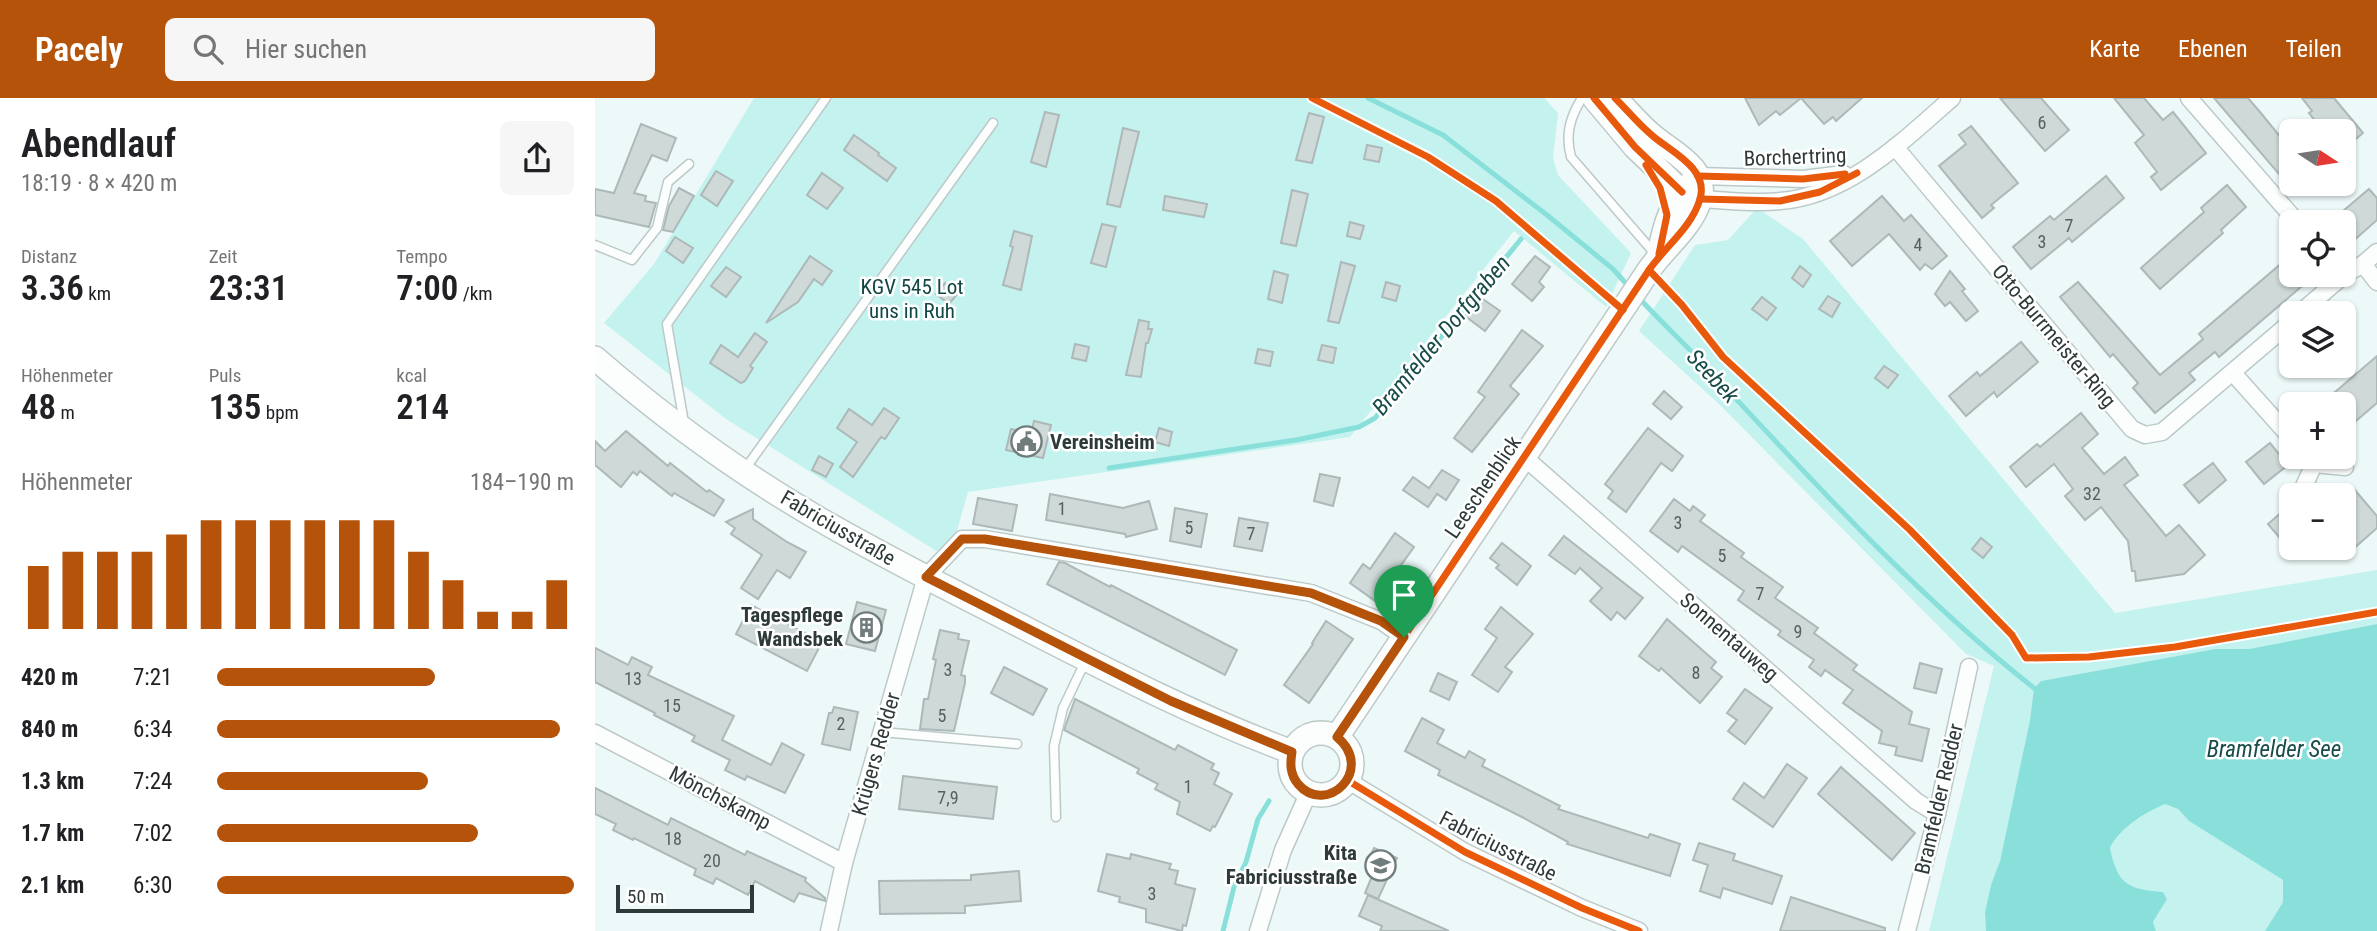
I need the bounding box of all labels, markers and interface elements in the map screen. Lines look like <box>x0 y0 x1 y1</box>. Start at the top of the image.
search box <box>165 18 655 81</box>
text: Pacely <box>35 30 123 69</box>
icon: search <box>189 30 227 68</box>
text: Hier suchen <box>245 34 367 64</box>
text: Karte <box>2089 35 2140 63</box>
text: Ebenen <box>2178 35 2248 63</box>
text: Teilen <box>2286 35 2342 63</box>
house number: 6 <box>2038 112 2046 133</box>
north arrow <box>2279 119 2355 196</box>
map controls <box>2279 119 2356 560</box>
button: share <box>500 121 574 195</box>
text: Abendlauf <box>21 122 176 166</box>
street label: Borchertring <box>1743 143 1847 171</box>
text: 18:19 · 8 × 420 m <box>21 170 177 197</box>
button: locate <box>2279 210 2356 287</box>
house number: 7 <box>2065 215 2074 236</box>
house number: 3 <box>2038 231 2046 252</box>
house number: 4 <box>1914 234 1923 255</box>
text: Distanz <box>21 245 77 268</box>
text: Zeit <box>209 245 237 268</box>
text: Tempo <box>396 245 447 268</box>
water label: Bramfelder Dorfgraben <box>1367 250 1516 421</box>
street label: Otto-Burrmeister-Ring <box>1987 260 2121 412</box>
text: 3.36 <box>21 268 84 309</box>
text: 23:31 <box>209 268 288 309</box>
text: 7:00 <box>396 268 458 309</box>
park label: KGV 545 Lot uns in Ruh <box>861 275 963 323</box>
text: km <box>84 282 111 305</box>
text: /km <box>458 282 493 305</box>
button: layers <box>2279 301 2356 378</box>
water label: Seebek <box>1681 344 1745 410</box>
text: Höhenmeter <box>21 364 113 387</box>
text: Puls <box>209 364 241 387</box>
text: kcal <box>396 364 427 387</box>
text: 48 <box>21 387 56 428</box>
text: 135 <box>209 387 261 428</box>
text: 214 <box>396 387 449 428</box>
button: + <box>2279 392 2356 469</box>
text: m <box>56 401 75 424</box>
text: bpm <box>261 401 299 424</box>
public building icon: Vereinsheim <box>1010 425 1044 459</box>
place label: Vereinsheim <box>1050 430 1155 454</box>
street label: Leeschenblick <box>1440 431 1526 543</box>
text: Höhenmeter <box>21 469 133 496</box>
text: 184–190 m <box>470 469 574 496</box>
house number: 32 <box>2083 483 2101 504</box>
button: − <box>2279 483 2356 560</box>
street label: Fabriciusstraße <box>776 486 900 571</box>
house number: 1 <box>1058 498 1066 519</box>
house number: 3 <box>1674 512 1682 533</box>
house number: 5 <box>1185 517 1194 538</box>
house number: 7 <box>1247 523 1256 544</box>
house number: 5 <box>1718 545 1727 566</box>
pin <box>1374 565 1434 637</box>
icon: arrive <box>1385 576 1423 614</box>
house number: 7 <box>1756 583 1765 604</box>
street label: Sonnentauweg <box>1675 588 1783 686</box>
place label: Tagespflege Wandsbek <box>741 603 844 651</box>
building icon: Tagespflege Wandsbek <box>849 610 883 644</box>
house number: 9 <box>1794 621 1802 642</box>
house number: 3 <box>944 659 952 680</box>
house number: 8 <box>1692 662 1700 683</box>
text: 420 m <box>21 664 78 691</box>
text: 7:21 <box>133 664 172 691</box>
house number: 13 <box>624 668 642 689</box>
street label: Krügers Redder <box>847 690 905 818</box>
house number: 15 <box>663 695 681 716</box>
house number: 5 <box>938 705 947 726</box>
house number: 2 <box>837 713 846 734</box>
text: 840 m <box>21 716 78 743</box>
text: 6:34 <box>133 716 172 743</box>
street label: Bramfelder Redder <box>1910 721 1968 877</box>
water label: Bramfelder See <box>2207 736 2341 763</box>
street label: Mönchskamp <box>665 761 775 835</box>
text: 1.3 km <box>21 768 84 795</box>
text: 7:24 <box>133 768 172 795</box>
house number: 1 <box>1184 776 1192 797</box>
house number: 7,9 <box>937 787 959 808</box>
street label: Fabriciusstraße <box>1435 806 1561 886</box>
text: 1.7 km <box>21 820 84 847</box>
text: 7:02 <box>133 820 172 847</box>
house number: 18 <box>664 828 682 849</box>
place label: Kita Fabriciusstraße <box>1226 841 1357 889</box>
school or university icon: Kita Fabriciusstraße <box>1363 848 1397 882</box>
house number: 20 <box>703 850 721 871</box>
text: 2.1 km <box>21 872 84 899</box>
text: 6:30 <box>133 872 172 899</box>
scale bar <box>616 882 754 914</box>
house number: 3 <box>1148 883 1156 904</box>
text: 50 m <box>627 885 664 908</box>

